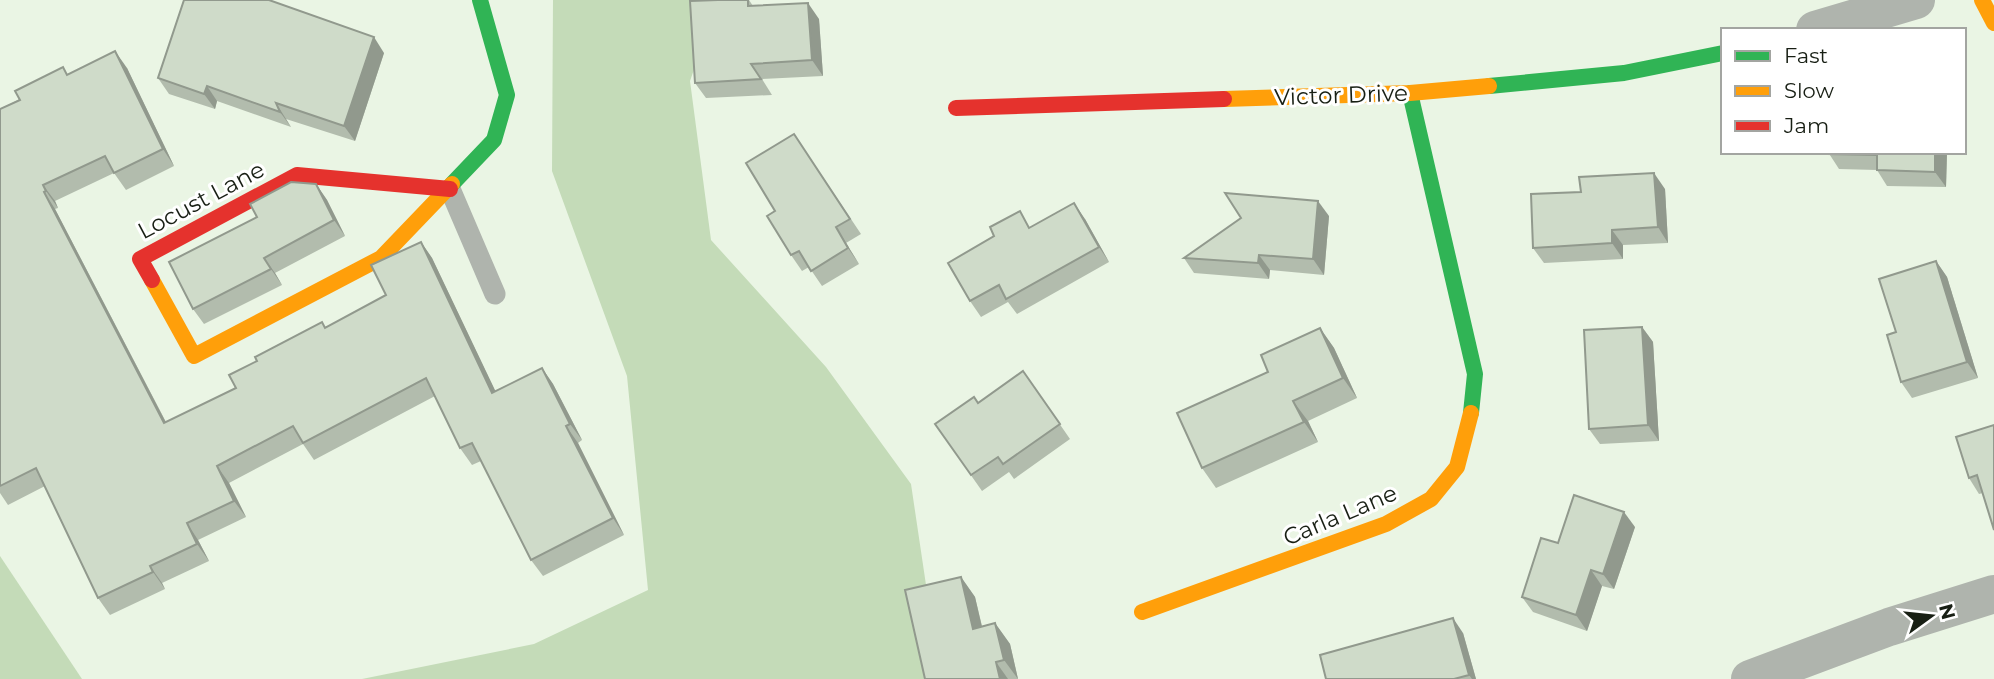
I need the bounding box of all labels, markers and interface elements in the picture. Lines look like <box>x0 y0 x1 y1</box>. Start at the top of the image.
legend <box>1721 28 1966 154</box>
text: Fast <box>1784 43 1828 68</box>
text: Slow <box>1784 78 1834 103</box>
street label: Victor Drive <box>1274 79 1408 111</box>
text: Jam <box>1783 113 1829 138</box>
street label: Locust Lane <box>133 155 269 245</box>
street label: Carla Lane <box>1279 478 1401 552</box>
north arrow <box>1896 581 1966 651</box>
text: N <box>1934 601 1960 622</box>

